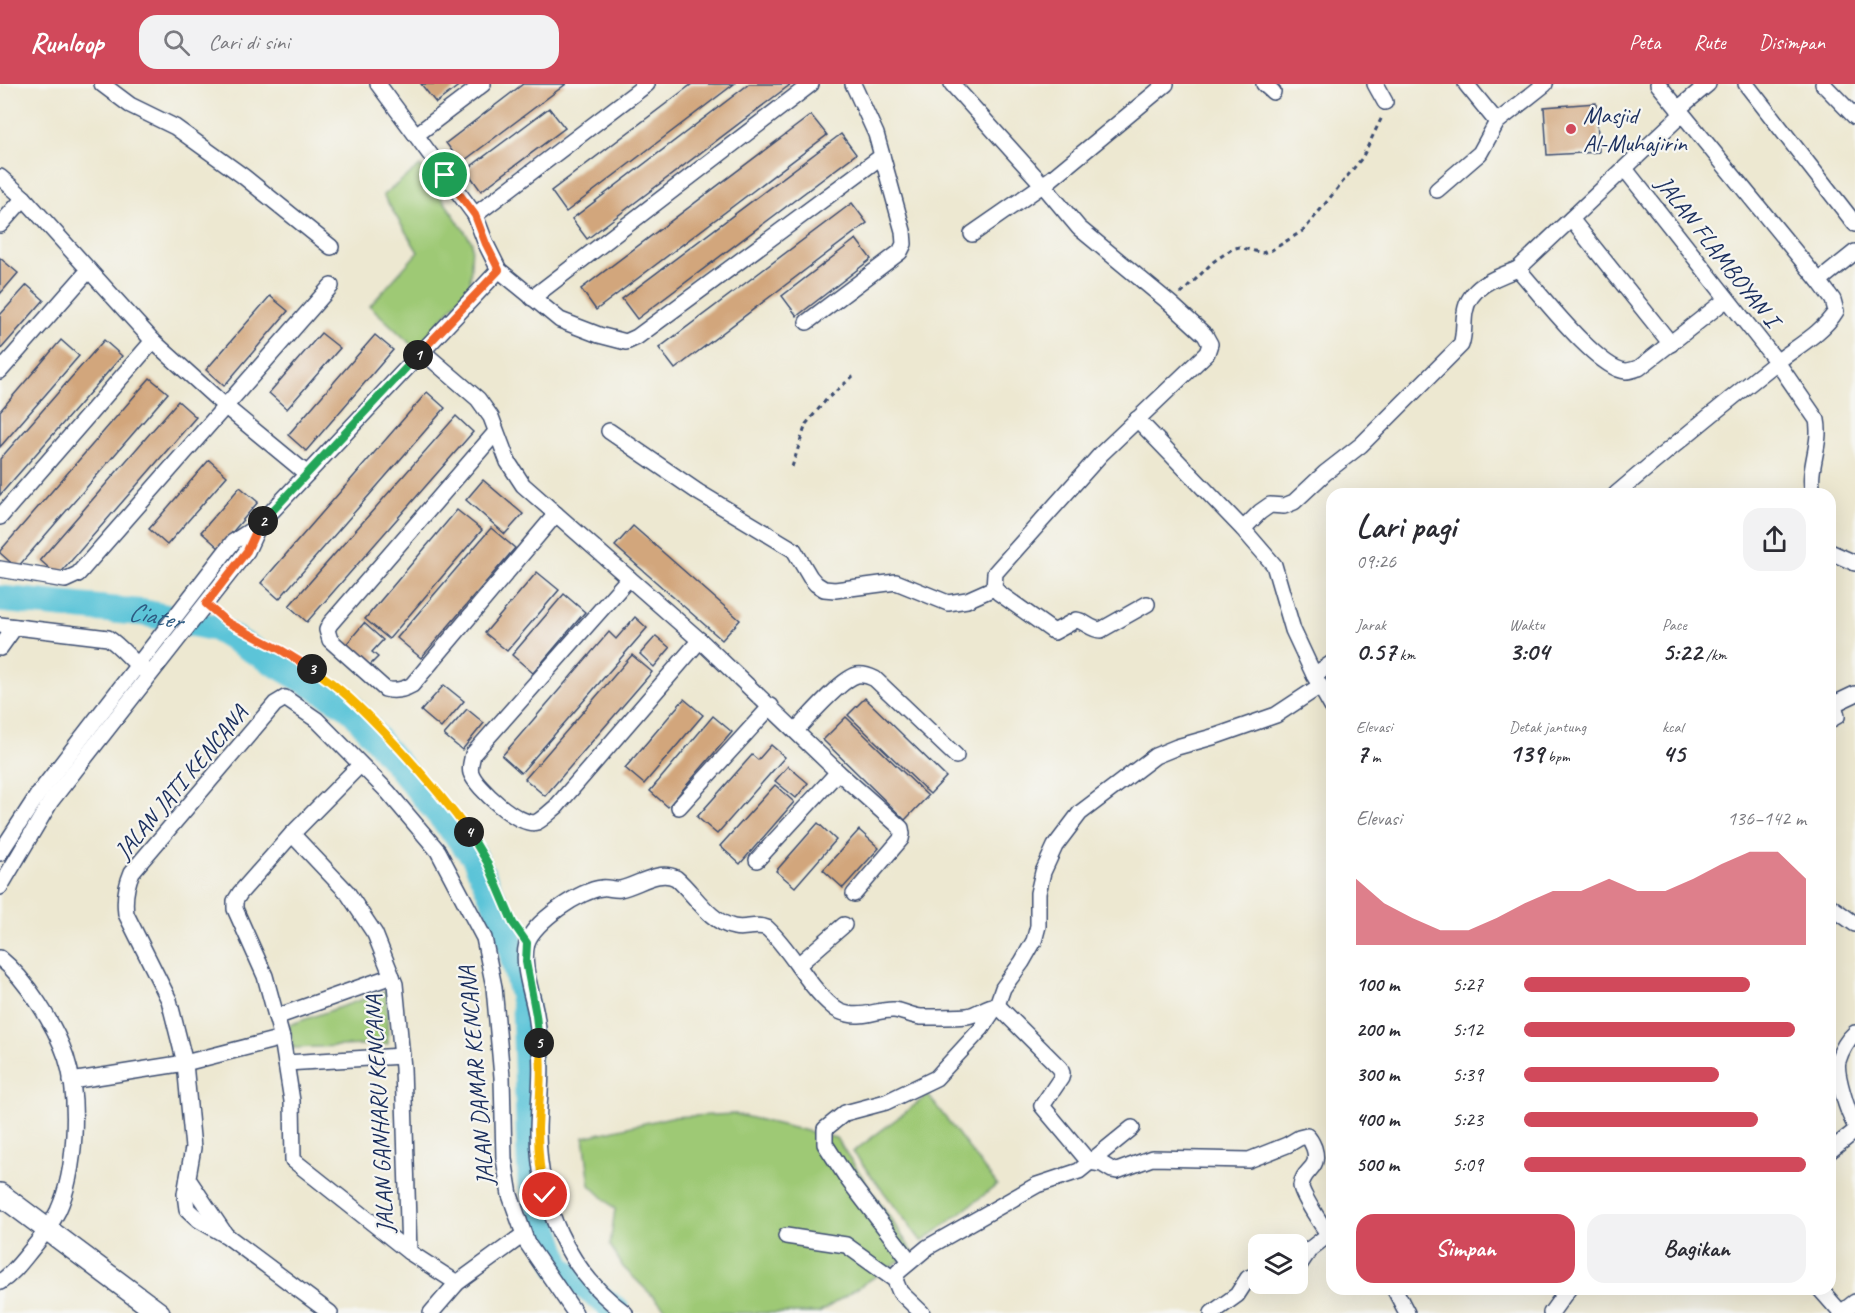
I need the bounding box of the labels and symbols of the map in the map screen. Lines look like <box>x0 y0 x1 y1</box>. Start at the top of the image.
place label: Masjid Al-Muhajirin <box>1583 100 1688 158</box>
marker: Masjid Al-Muhajirin <box>1564 122 1578 136</box>
pin <box>419 149 470 200</box>
street label: JALAN FLAMBOYAN I <box>1649 168 1789 336</box>
pin: 1 <box>403 340 433 370</box>
pin: 2 <box>248 506 278 536</box>
water label: Ciater <box>127 595 189 638</box>
pin: 3 <box>297 654 327 684</box>
street label: JALAN JATI KENCANA <box>107 698 255 866</box>
pin: 4 <box>454 817 484 847</box>
street label: JALAN DAMAR KENCANA <box>451 964 501 1188</box>
street label: JALAN GANHARU KENCANA <box>358 993 400 1235</box>
pin: 5 <box>524 1028 554 1058</box>
pin <box>519 1169 570 1220</box>

